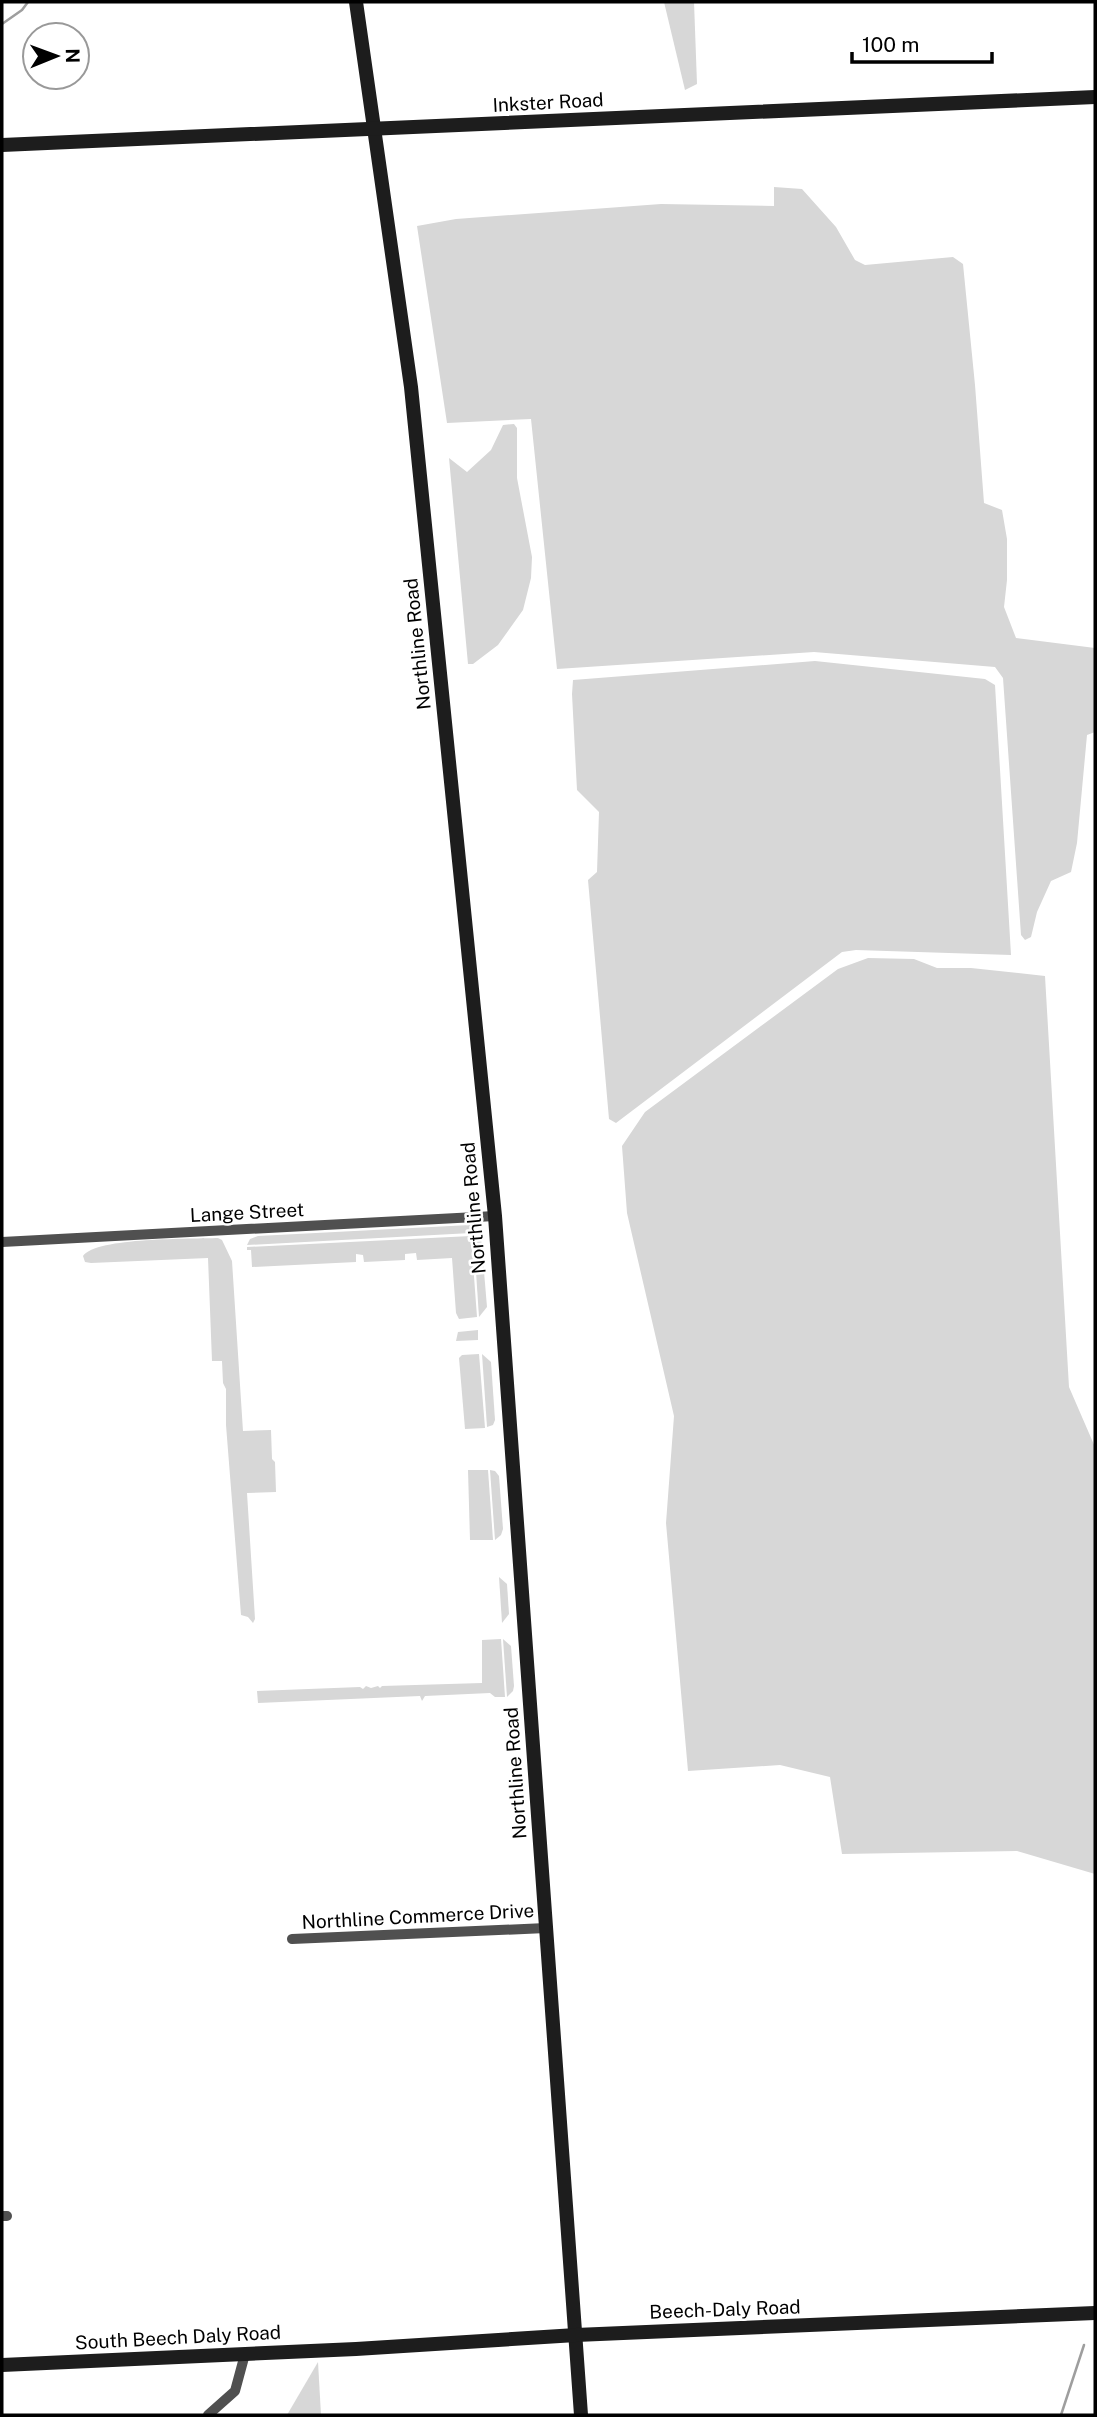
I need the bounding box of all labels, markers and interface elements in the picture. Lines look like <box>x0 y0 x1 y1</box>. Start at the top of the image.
north arrow <box>21 21 91 91</box>
scale bar <box>852 21 992 65</box>
text: 100 m <box>862 32 919 57</box>
text: N <box>62 48 84 63</box>
street label: Inkster Road <box>492 88 604 116</box>
street label: Northline Road <box>399 577 435 711</box>
street label: Northline Road <box>456 1141 490 1275</box>
street label: Lange Street <box>189 1198 305 1226</box>
street label: Northline Road <box>499 1706 531 1840</box>
street label: Northline Commerce Drive <box>301 1899 535 1933</box>
street label: Beech-Daly Road <box>649 2295 801 2323</box>
street label: South Beech Daly Road <box>74 2321 282 2353</box>

